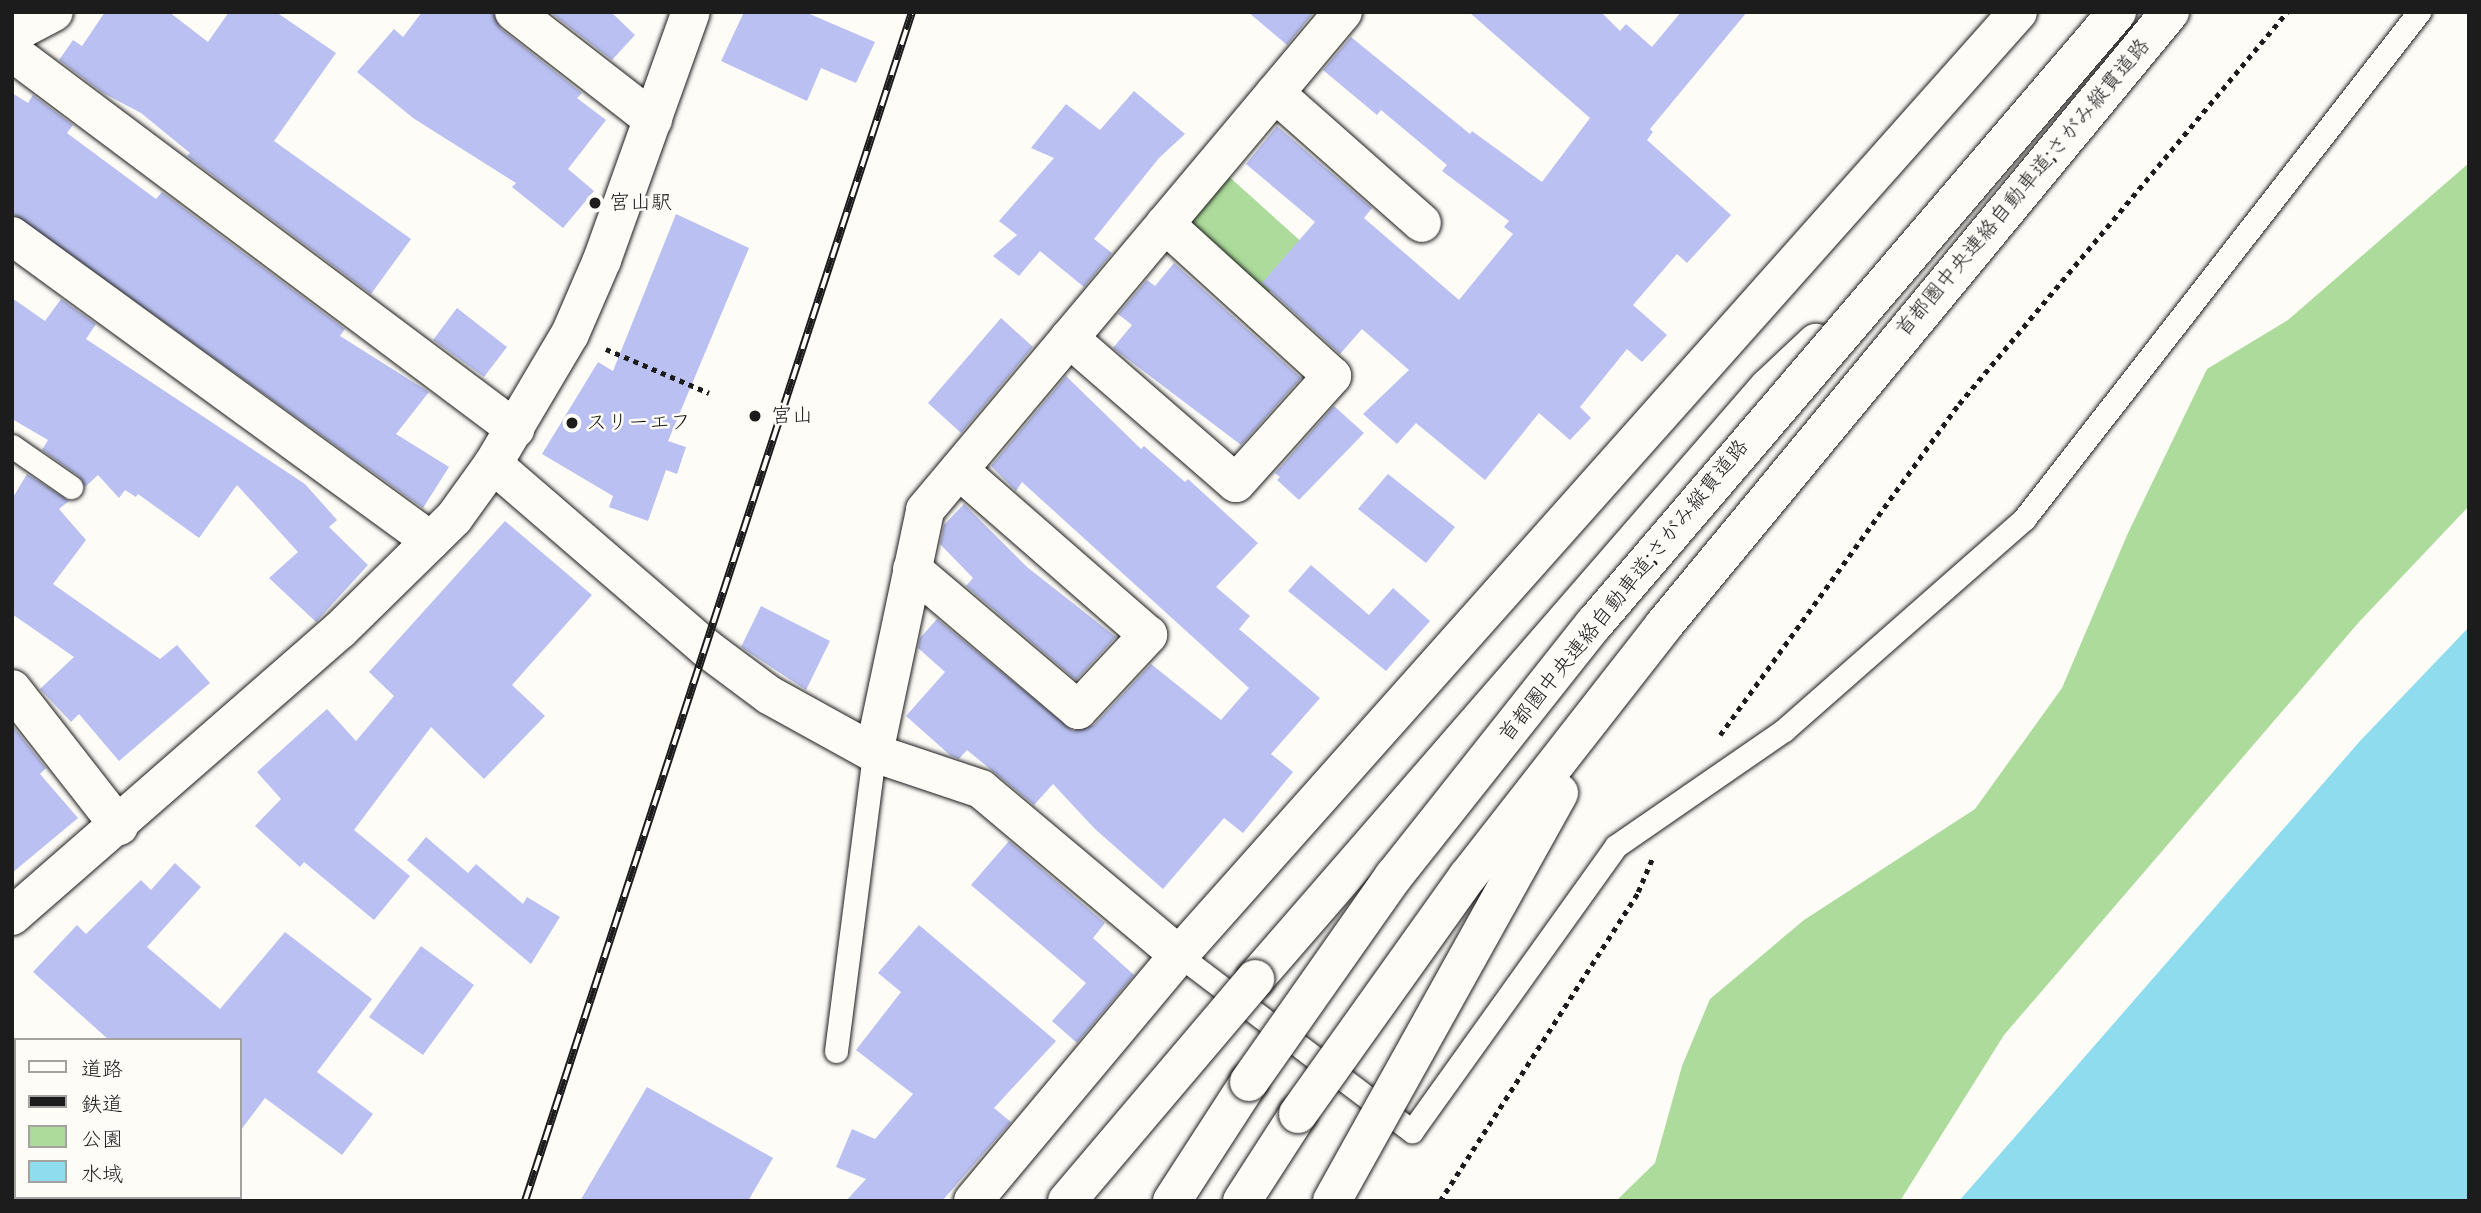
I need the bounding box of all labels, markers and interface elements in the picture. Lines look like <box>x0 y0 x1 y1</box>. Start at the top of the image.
street label: 首都圏中央連絡自動車道;さがみ縦貫道路 <box>1890 33 2156 343</box>
place label: 宮山駅 <box>609 190 672 216</box>
marker: 宮山駅 <box>587 195 603 211</box>
place label: 宮山 <box>771 403 813 429</box>
marker: 宮山 <box>745 406 765 426</box>
place label: スリーエフ <box>586 410 691 436</box>
marker: スリーエフ <box>564 415 580 431</box>
street label: 首都圏中央連絡自動車道;さがみ縦貫道路 <box>1494 435 1754 747</box>
legend <box>14 1038 242 1199</box>
text: 道路 <box>81 1057 123 1082</box>
text: 鉄道 <box>81 1092 123 1117</box>
text: 公園 <box>81 1127 123 1152</box>
text: 水域 <box>81 1162 123 1187</box>

